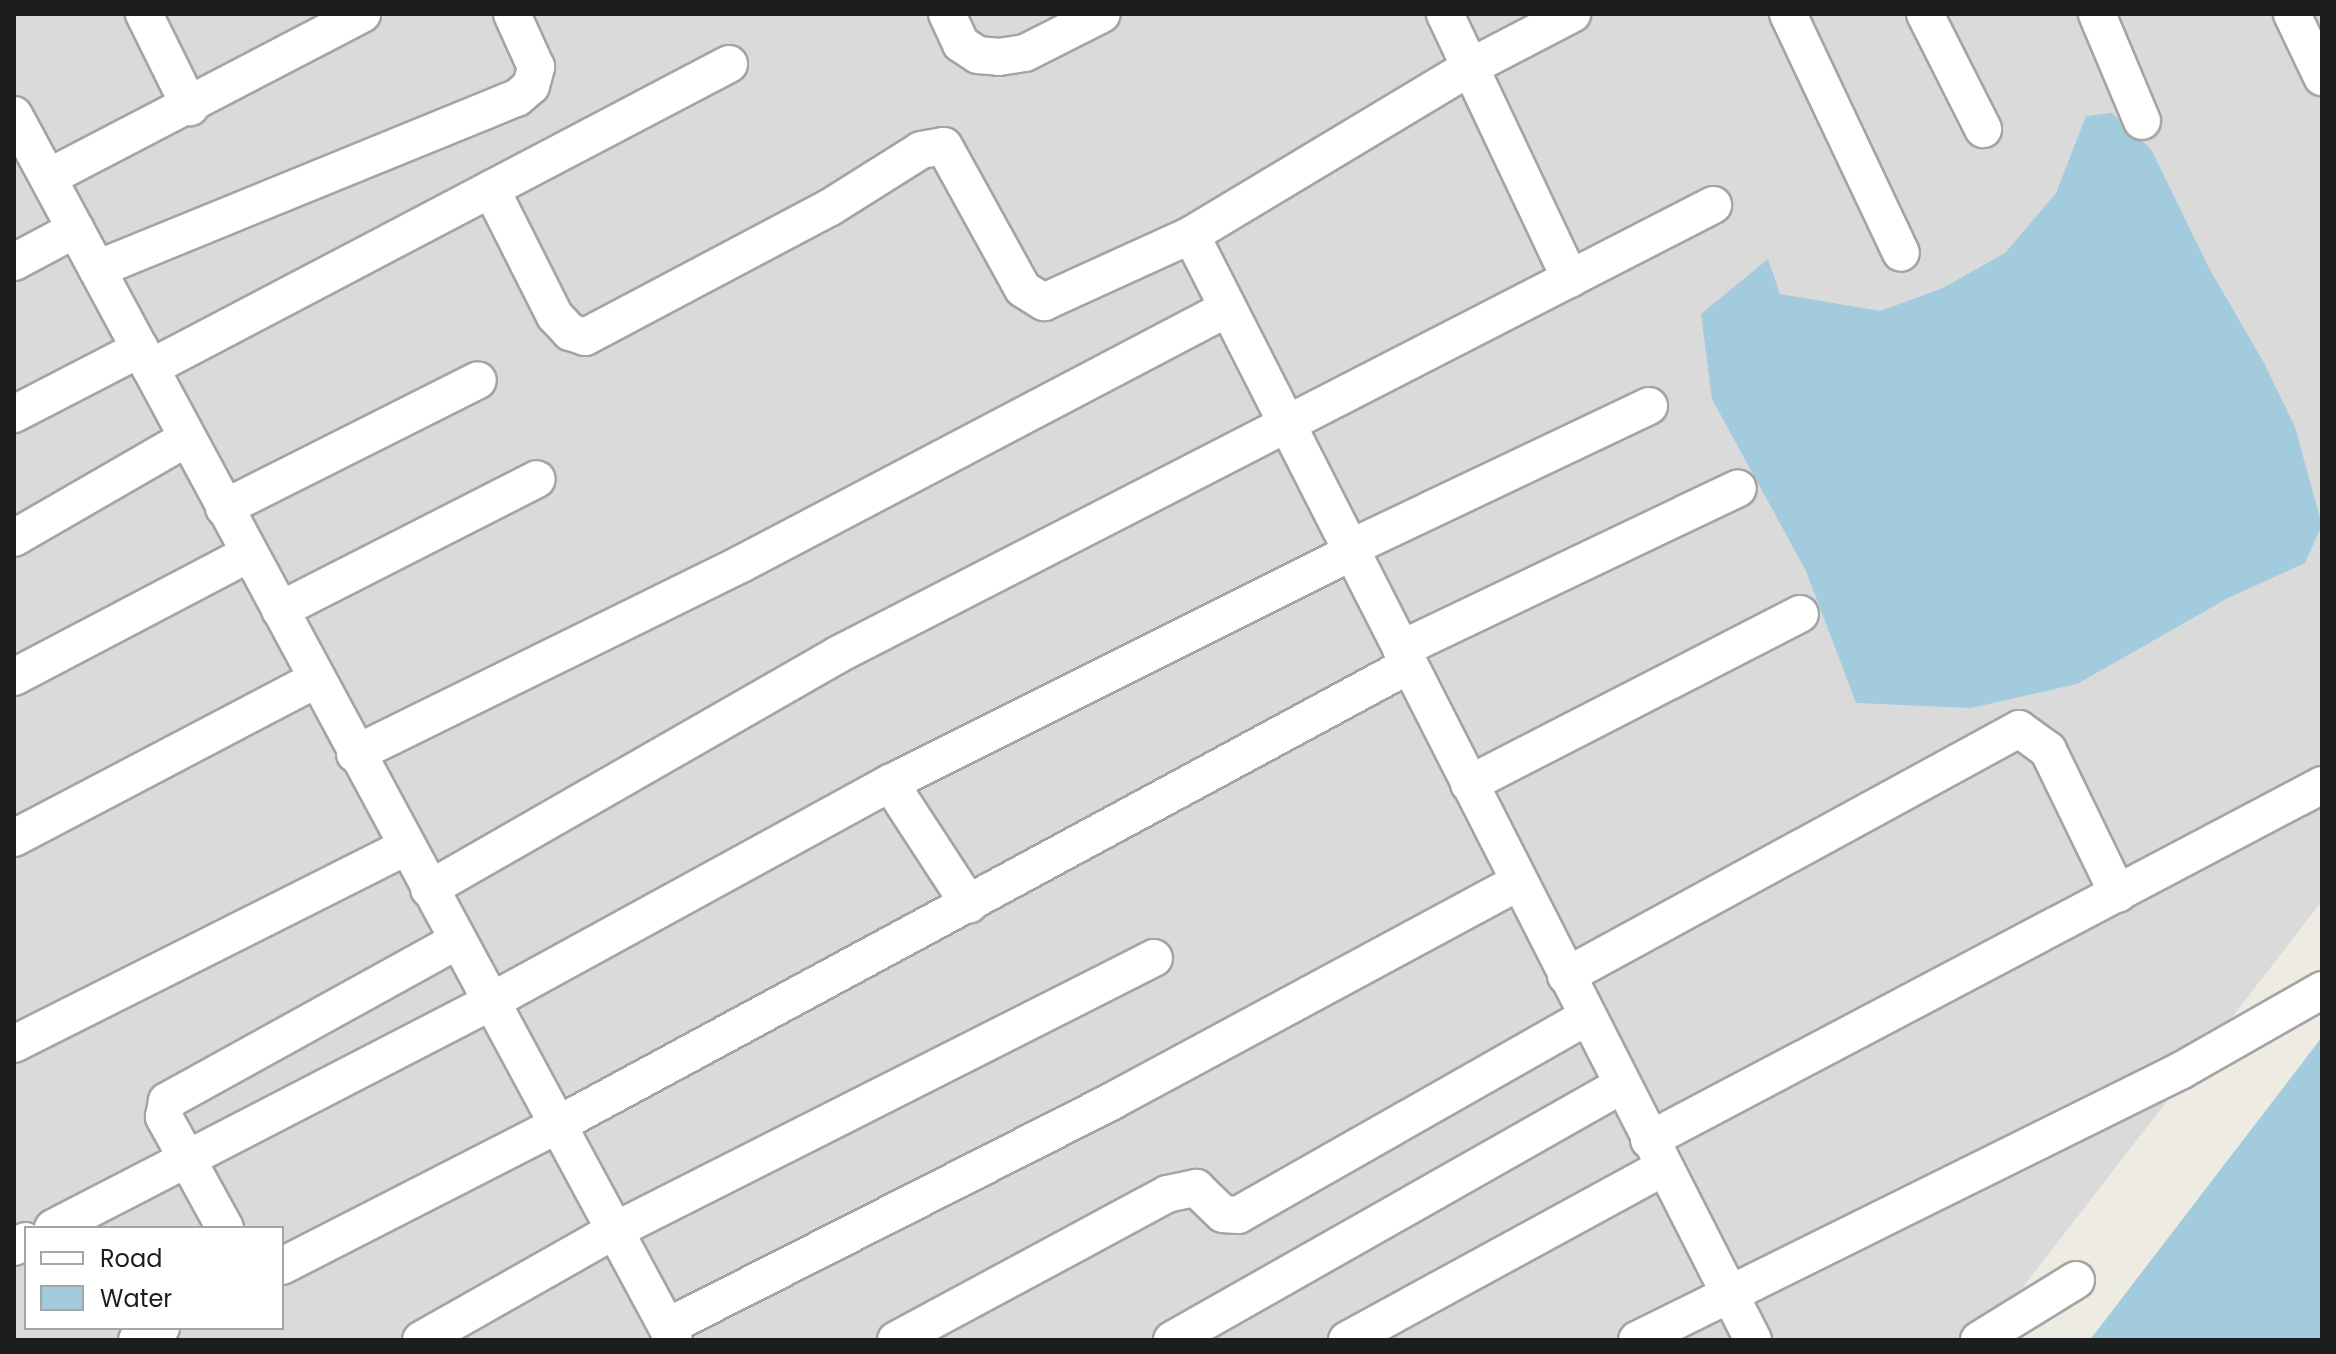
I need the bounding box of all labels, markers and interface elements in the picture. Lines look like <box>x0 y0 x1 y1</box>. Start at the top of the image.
legend <box>24 1226 284 1330</box>
text: Road <box>100 1242 162 1275</box>
text: Water <box>100 1282 172 1315</box>

